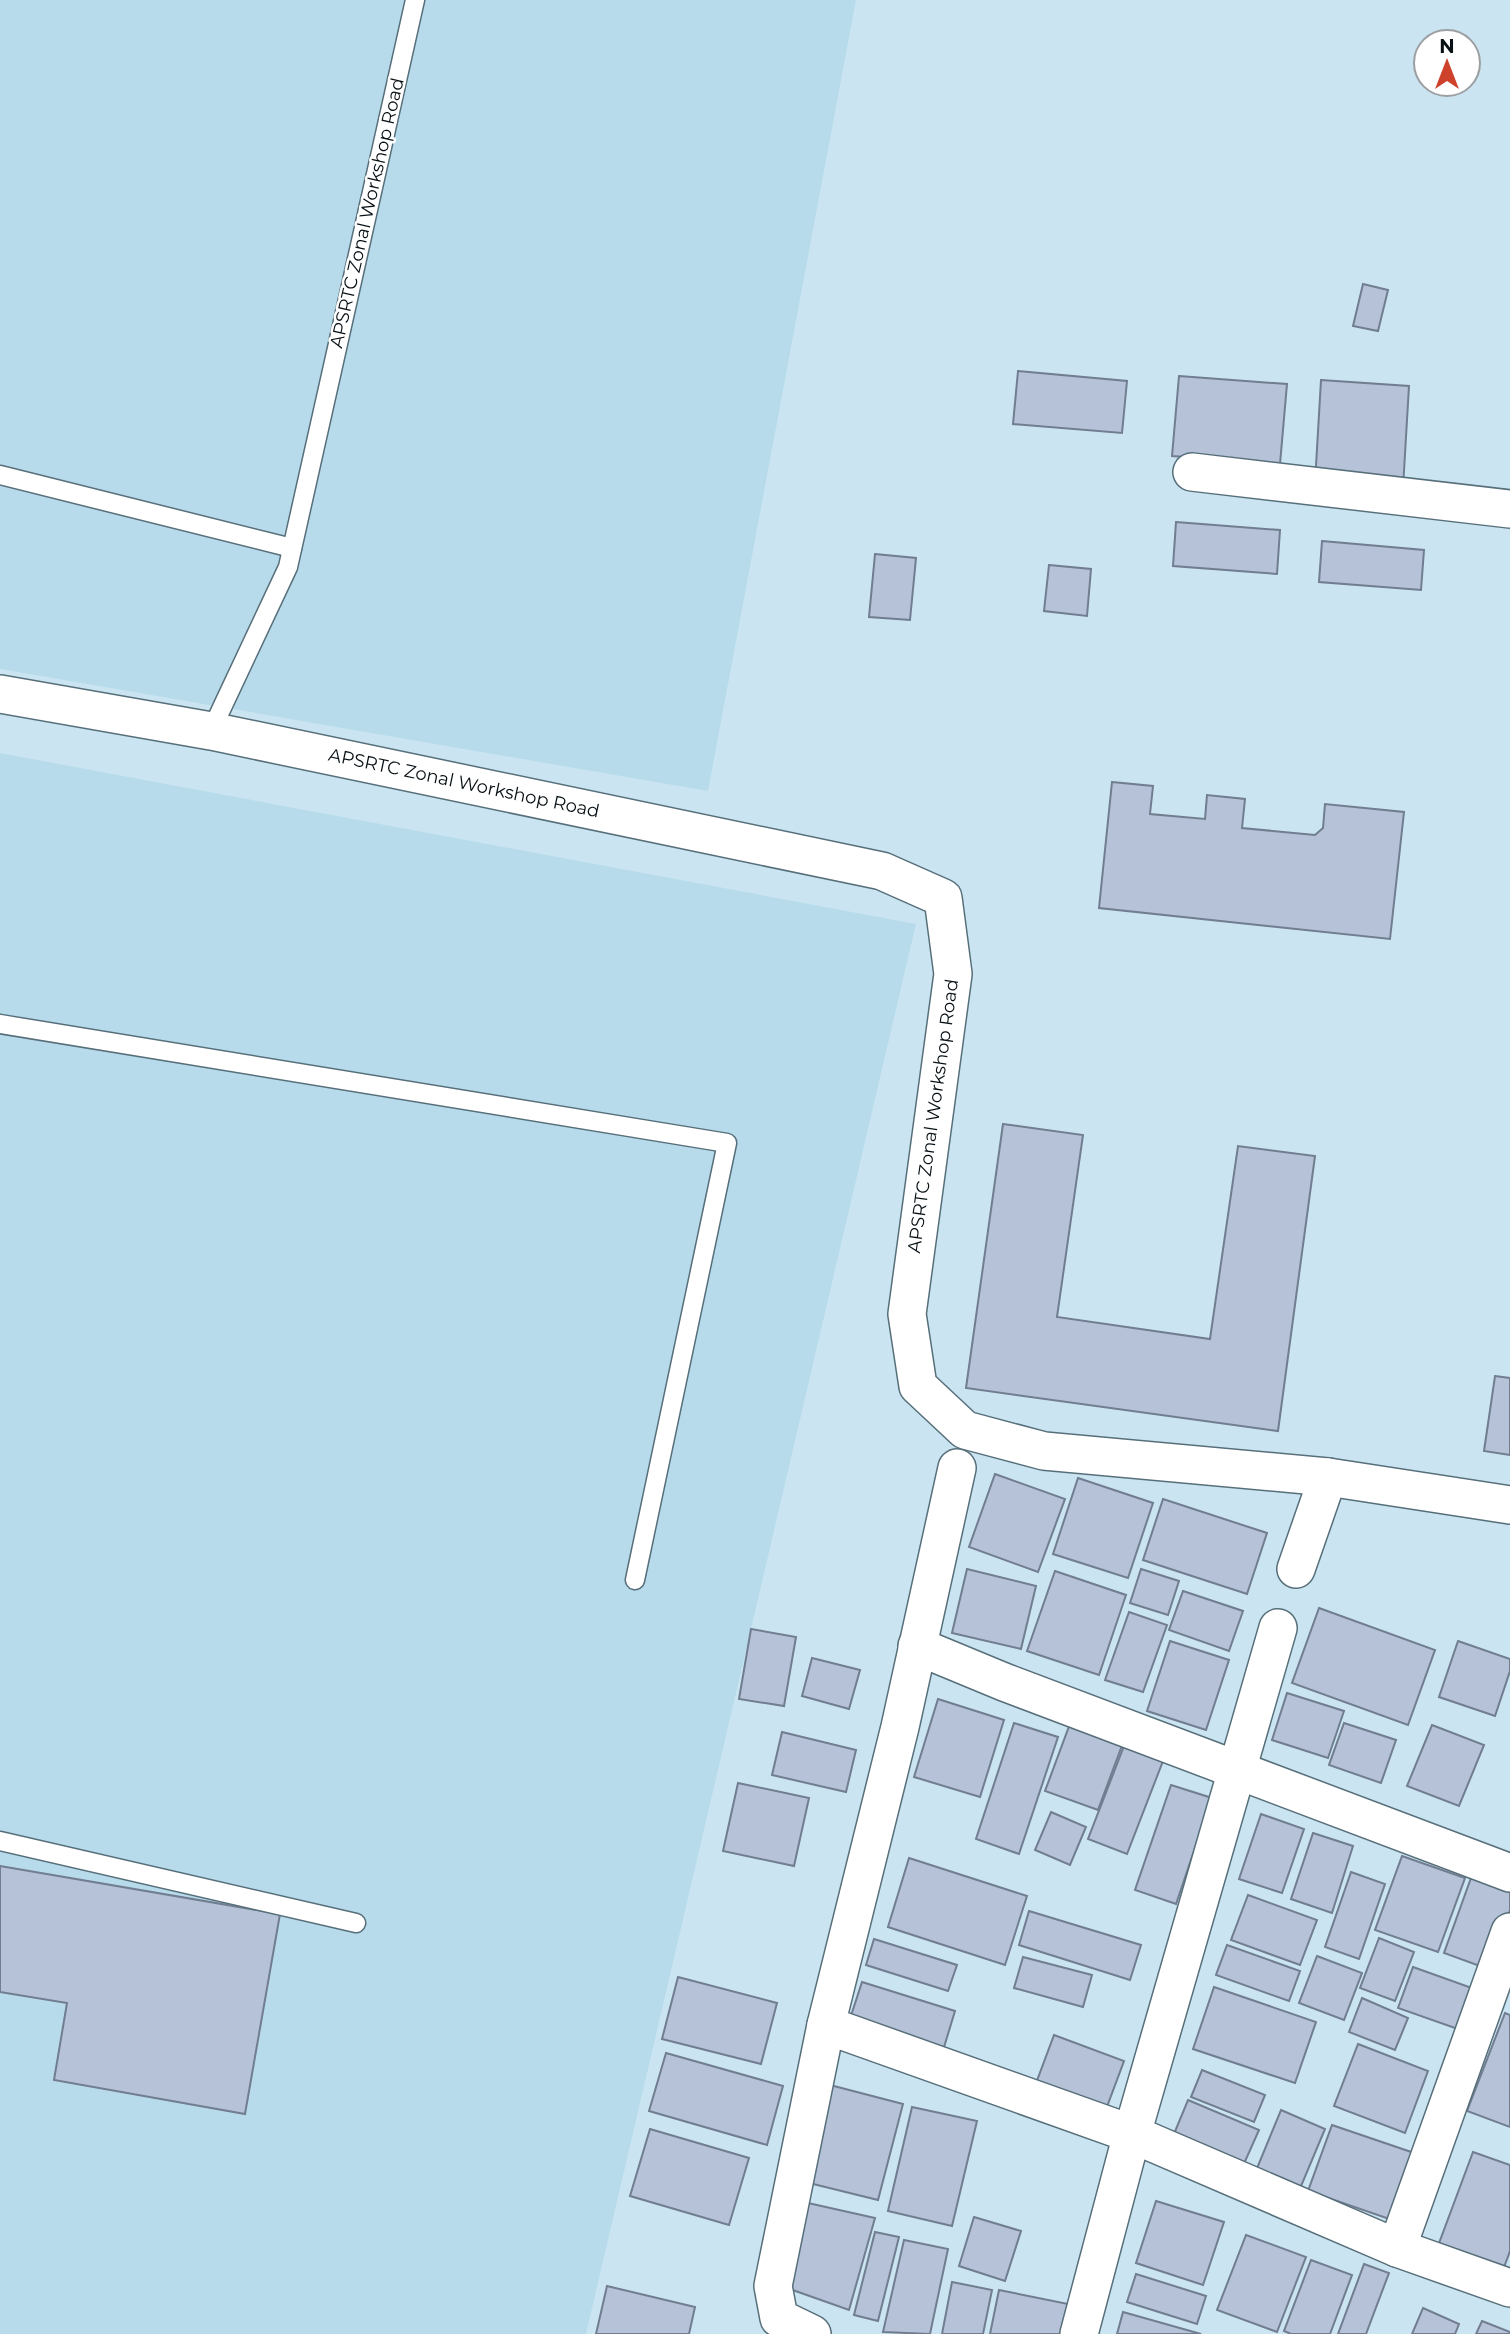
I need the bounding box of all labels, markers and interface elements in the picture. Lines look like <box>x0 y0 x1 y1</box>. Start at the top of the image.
north arrow <box>1412 28 1482 98</box>
text: N <box>1439 35 1455 58</box>
street label: APSRTC Zonal Workshop Road <box>325 76 409 350</box>
street label: APSRTC Zonal Workshop Road <box>326 743 602 823</box>
street label: APSRTC Zonal Workshop Road <box>903 978 963 1254</box>

